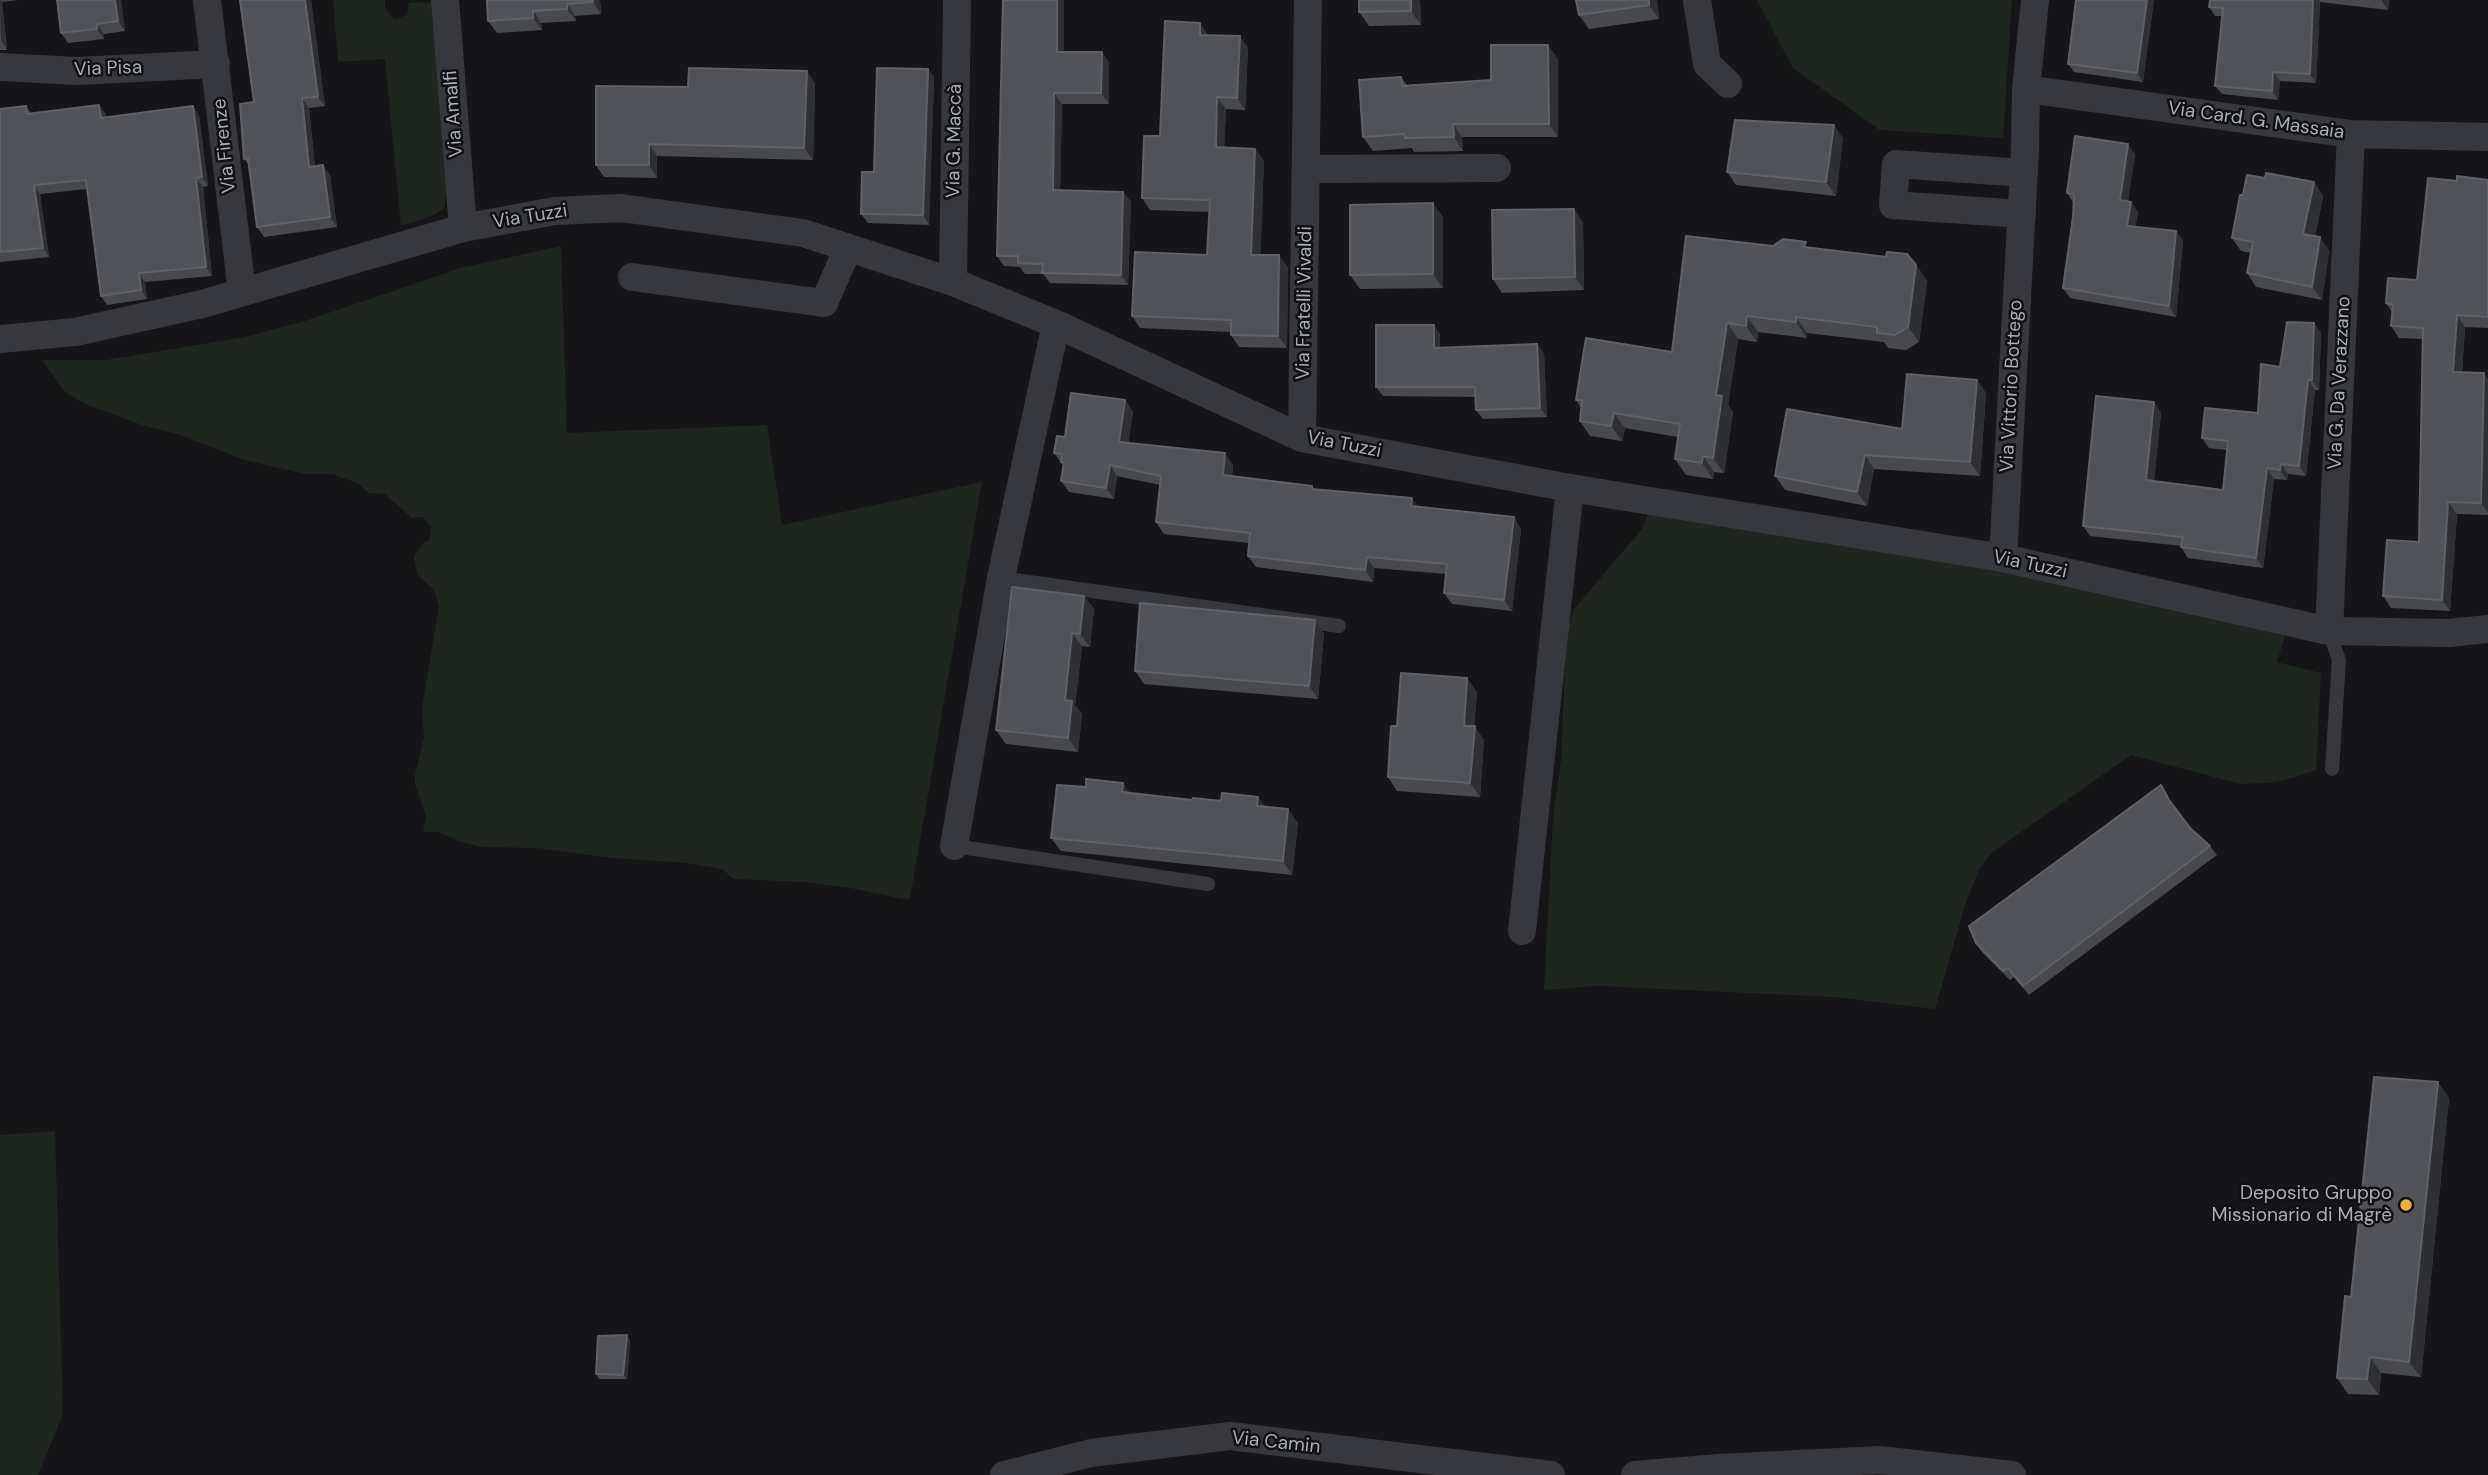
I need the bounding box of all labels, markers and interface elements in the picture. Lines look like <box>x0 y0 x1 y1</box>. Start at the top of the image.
street label: Via Pisa <box>74 56 142 82</box>
street label: Via Amalfi <box>440 70 468 158</box>
street label: Via G. Maccà <box>943 84 967 198</box>
street label: Via Firenze <box>209 97 241 195</box>
street label: Via Card. G. Massaia <box>2166 97 2346 145</box>
street label: Via Tuzzi <box>491 200 569 234</box>
street label: Via Fratelli Vivaldi <box>1292 226 1318 380</box>
street label: Via G. Da Verazzano <box>2324 296 2356 470</box>
street label: Via Vittorio Bottego <box>1996 299 2028 473</box>
street label: Via Tuzzi <box>1305 427 1383 463</box>
street label: Via Tuzzi <box>1991 546 2069 584</box>
place label: Deposito Gruppo Missionario di Magrè <box>2212 1183 2392 1227</box>
marker: Deposito Gruppo Missionario di Magrè <box>2398 1197 2414 1213</box>
street label: Via Camin <box>1231 1427 1321 1459</box>

